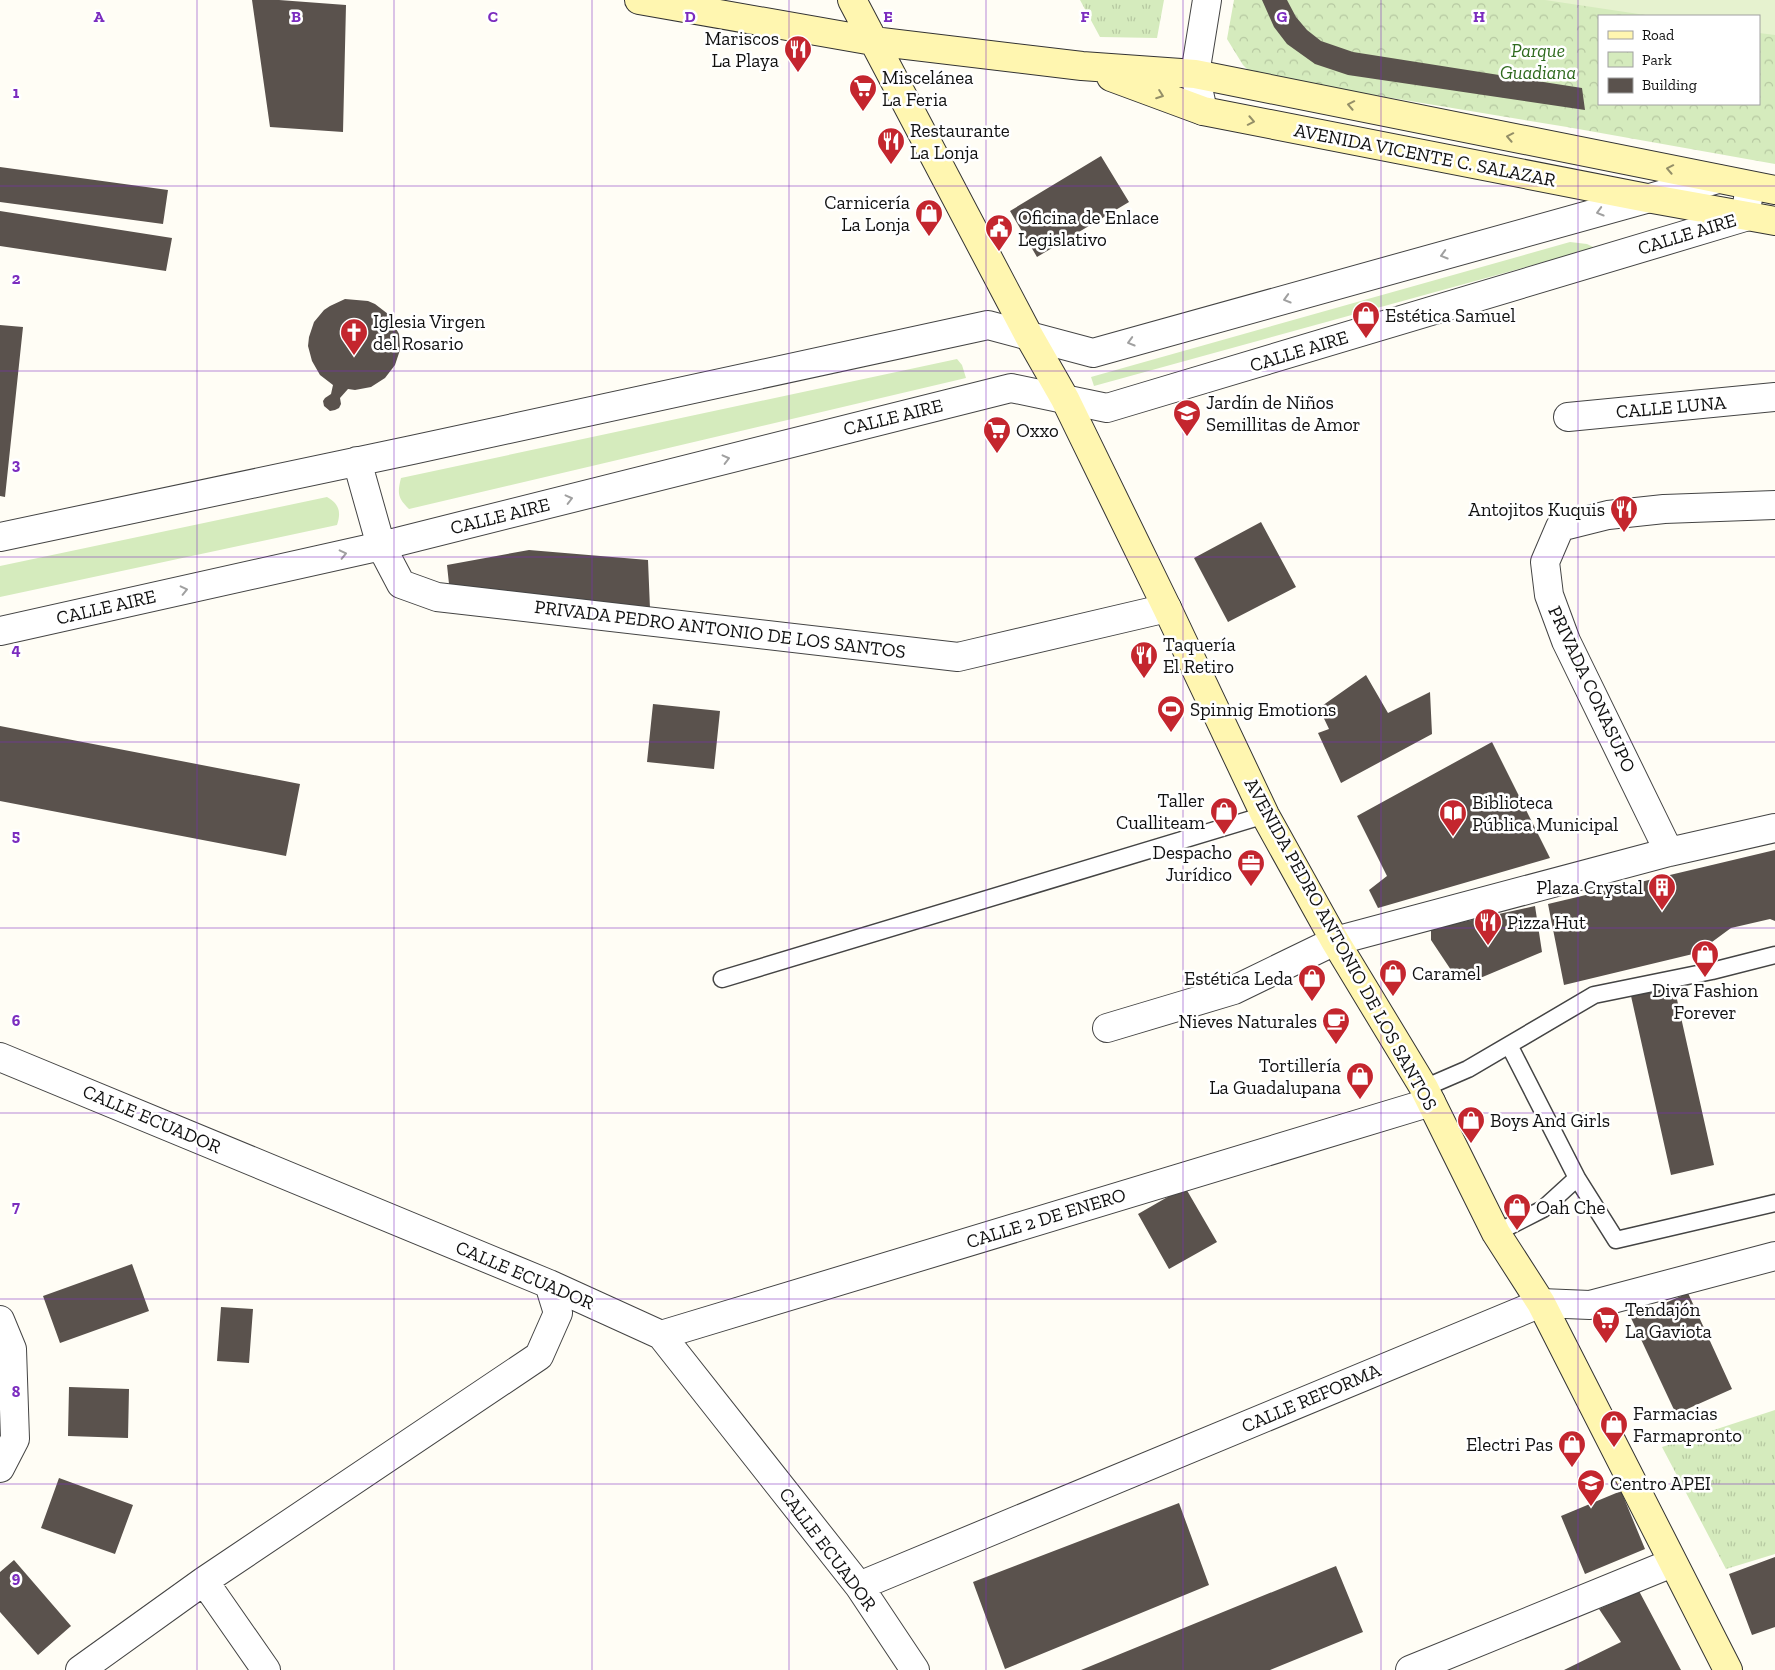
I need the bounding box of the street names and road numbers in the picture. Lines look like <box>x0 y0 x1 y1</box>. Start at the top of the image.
street label: AVENIDA VICENTE C. SALAZAR <box>1292 118 1558 192</box>
street label: CALLE AIRE <box>1635 208 1739 260</box>
street label: CALLE AIRE <box>1247 325 1351 377</box>
street label: CALLE LUNA <box>1615 391 1728 423</box>
street label: CALLE AIRE <box>841 394 945 440</box>
street label: CALLE AIRE <box>448 493 552 539</box>
street label: CALLE AIRE <box>54 584 158 630</box>
street label: PRIVADA PEDRO ANTONIO DE LOS SANTOS <box>533 595 907 663</box>
street label: PRIVADA CONASUPO <box>1543 602 1641 776</box>
street label: AVENIDA PEDRO ANTONIO DE LOS SANTOS <box>1240 774 1442 1114</box>
street label: CALLE ECUADOR <box>79 1079 225 1159</box>
street label: CALLE 2 DE ENERO <box>964 1183 1129 1253</box>
street label: CALLE ECUADOR <box>452 1235 598 1315</box>
street label: CALLE REFORMA <box>1238 1358 1385 1438</box>
street label: CALLE ECUADOR <box>774 1483 882 1615</box>

